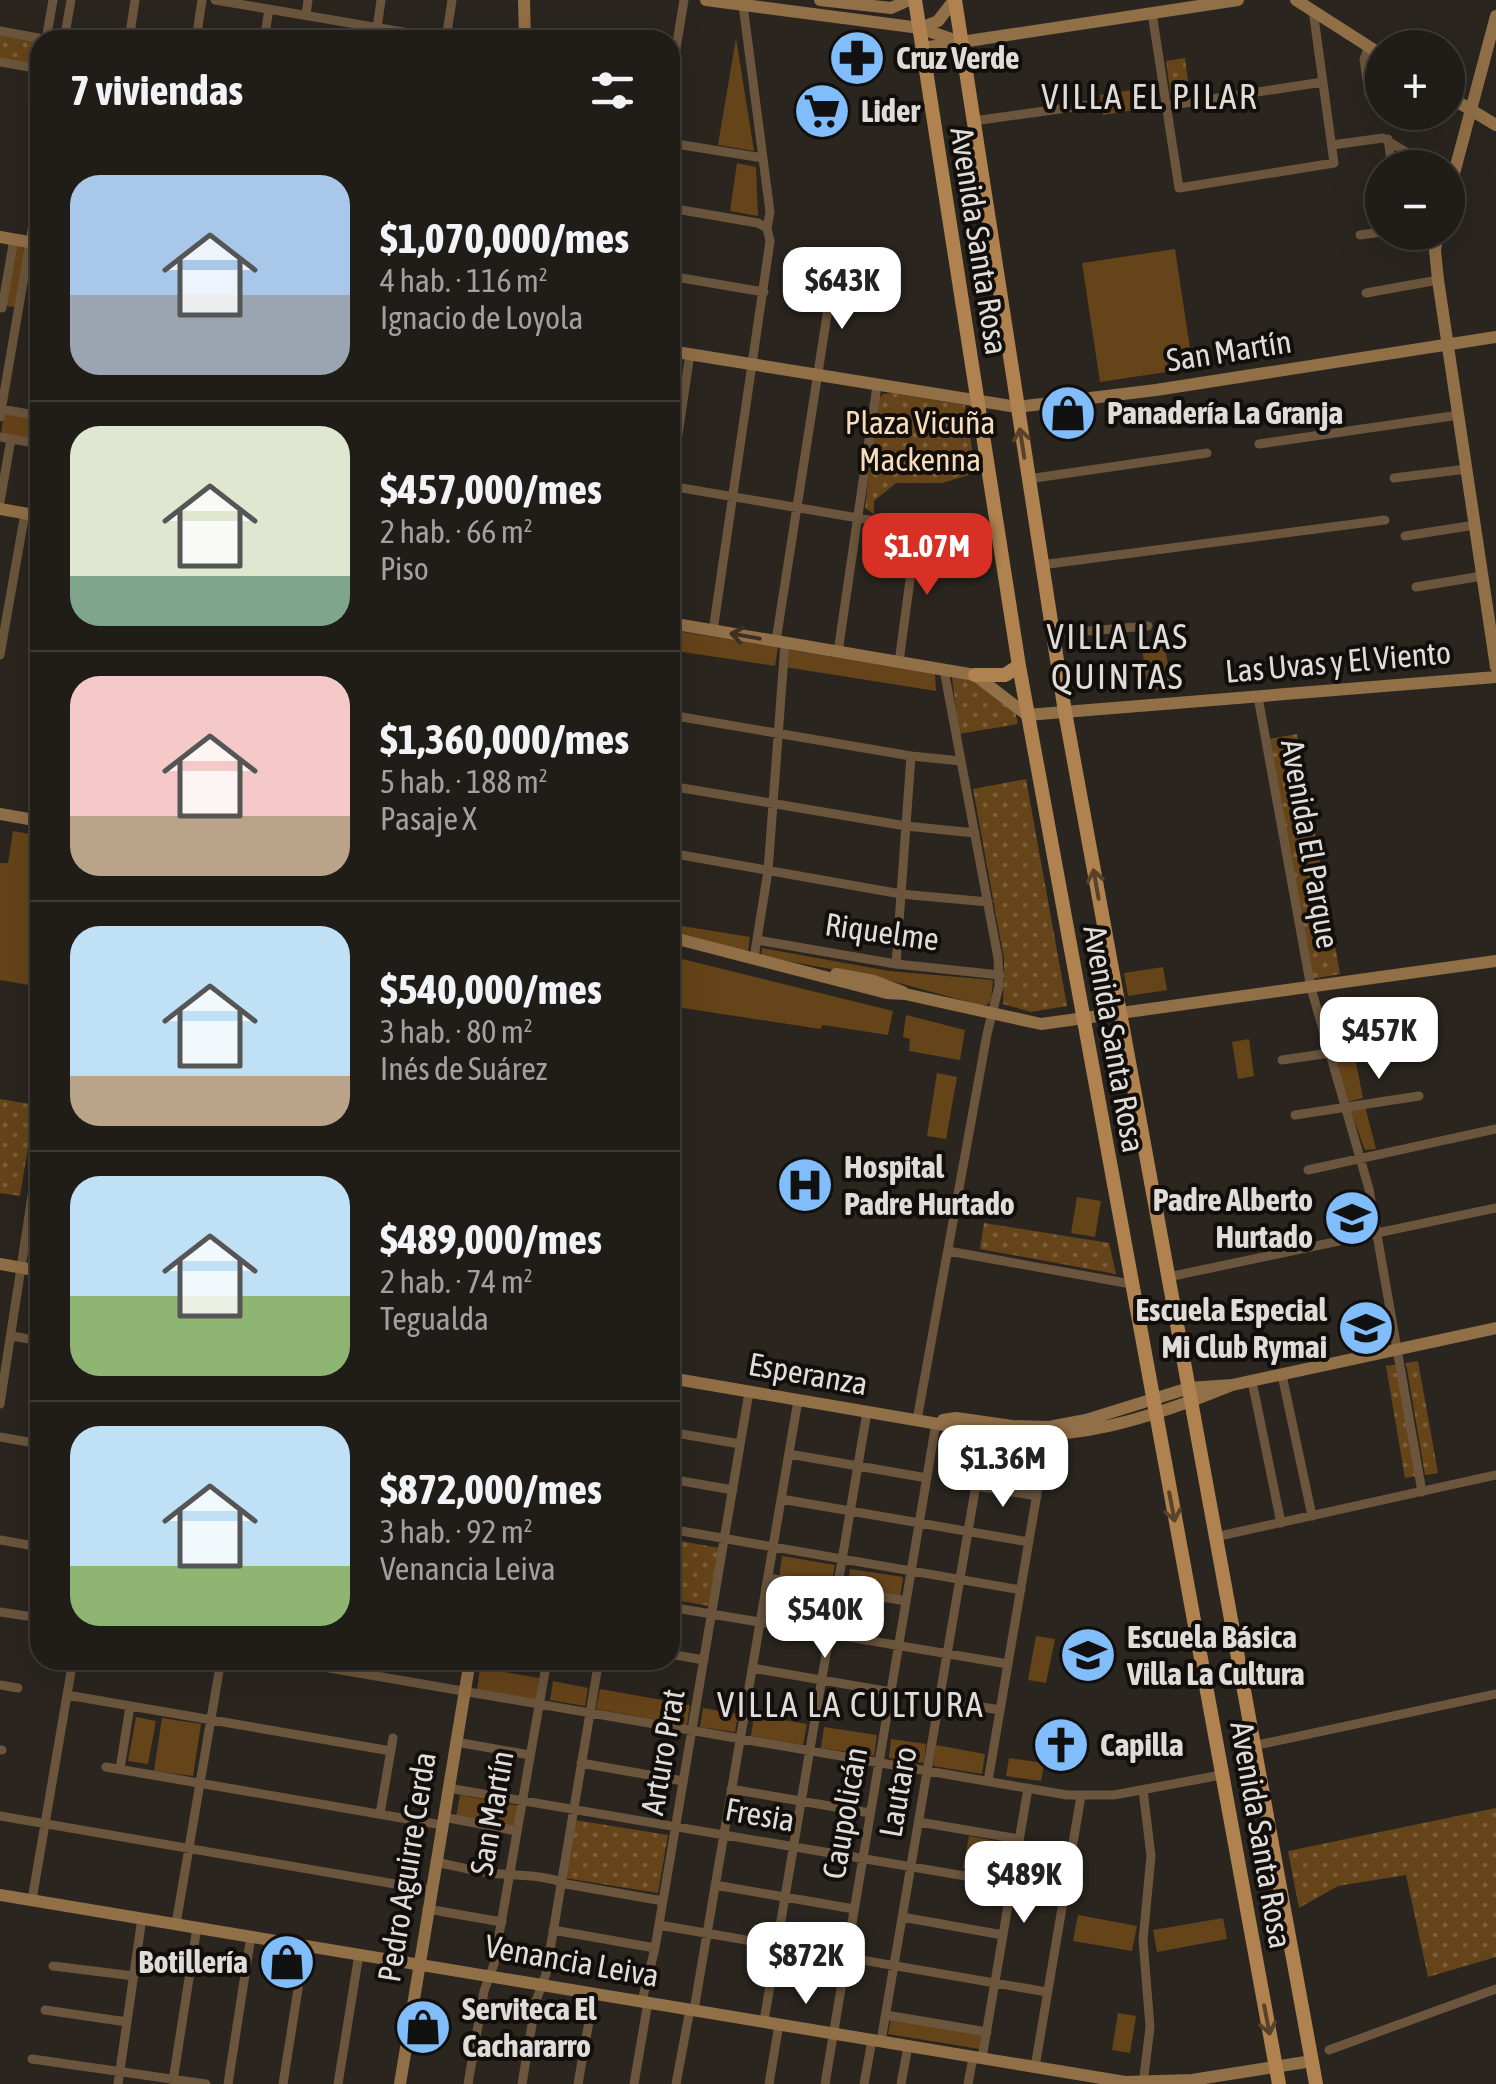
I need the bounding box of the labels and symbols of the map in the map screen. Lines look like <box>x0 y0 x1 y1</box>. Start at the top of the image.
pharmacy icon: Cruz Verde <box>827 28 887 88</box>
place label: Cruz Verde <box>896 39 1020 76</box>
district label: VILLA EL PILAR <box>1041 76 1259 116</box>
supermarket icon: Lider <box>792 81 852 141</box>
place label: Lider <box>861 92 920 129</box>
street label: Avenida Santa Rosa <box>943 124 1016 357</box>
pin: $643K <box>772 247 912 332</box>
street label: San Martín <box>1164 322 1294 379</box>
shop icon: Panadería La Granja <box>1038 383 1098 443</box>
place label: Panadería La Granja <box>1107 394 1343 431</box>
park label: Plaza Vicuña Mackenna <box>845 404 995 478</box>
one-way arrow <box>1013 427 1031 459</box>
pin: $1.07M <box>846 513 1008 598</box>
district label: VILLA LAS QUINTAS <box>1046 616 1190 696</box>
one-way arrow <box>729 626 761 645</box>
street label: Las Uvas y El Viento <box>1224 633 1452 690</box>
street label: Avenida El Parque <box>1274 737 1347 951</box>
one-way arrow <box>1086 869 1105 901</box>
street label: Riquelme <box>823 905 941 958</box>
street label: Avenida Santa Rosa <box>1076 922 1153 1155</box>
pin: $457K <box>1309 997 1449 1082</box>
place label: Hospital Padre Hurtado <box>844 1148 1015 1222</box>
hospital icon: Hospital Padre Hurtado <box>775 1155 835 1215</box>
place label: Padre Alberto Hurtado <box>1153 1181 1313 1255</box>
school or university icon: Padre Alberto Hurtado <box>1322 1188 1382 1248</box>
place label: Escuela Especial Mi Club Rymai <box>1135 1291 1328 1365</box>
school or university icon: Escuela Especial Mi Club Rymai <box>1336 1298 1396 1358</box>
street label: Esperanza <box>746 1345 871 1402</box>
pin: $1.36M <box>922 1425 1084 1510</box>
one-way arrow <box>1163 1490 1182 1522</box>
pin: $540K <box>755 1576 895 1661</box>
place label: Escuela Básica Villa La Cultura <box>1126 1618 1305 1692</box>
school or university icon: Escuela Básica Villa La Cultura <box>1058 1625 1118 1685</box>
district label: VILLA LA CULTURA <box>717 1684 985 1724</box>
street label: Arturo Prat <box>633 1686 692 1818</box>
church icon: Capilla <box>1031 1715 1091 1775</box>
street label: Avenida Santa Rosa <box>1223 1718 1300 1951</box>
place label: Capilla <box>1100 1726 1184 1763</box>
street label: Caupolicán <box>815 1744 874 1882</box>
street label: Lautaro <box>871 1744 924 1840</box>
street label: San Martín <box>462 1748 521 1878</box>
street label: Pedro Aguirre Cerda <box>370 1749 443 1985</box>
street label: Fresia <box>723 1790 798 1839</box>
pin: $489K <box>954 1841 1094 1926</box>
pin: $872K <box>736 1922 876 2007</box>
street label: Venancia Leiva <box>482 1927 662 1994</box>
shop icon: Botillería <box>257 1932 317 1992</box>
place label: Botillería <box>138 1943 248 1980</box>
place label: Serviteca El Cachararro <box>462 1990 597 2064</box>
shop icon: Serviteca El Cachararro <box>393 1997 453 2057</box>
one-way arrow <box>1258 2003 1277 2035</box>

